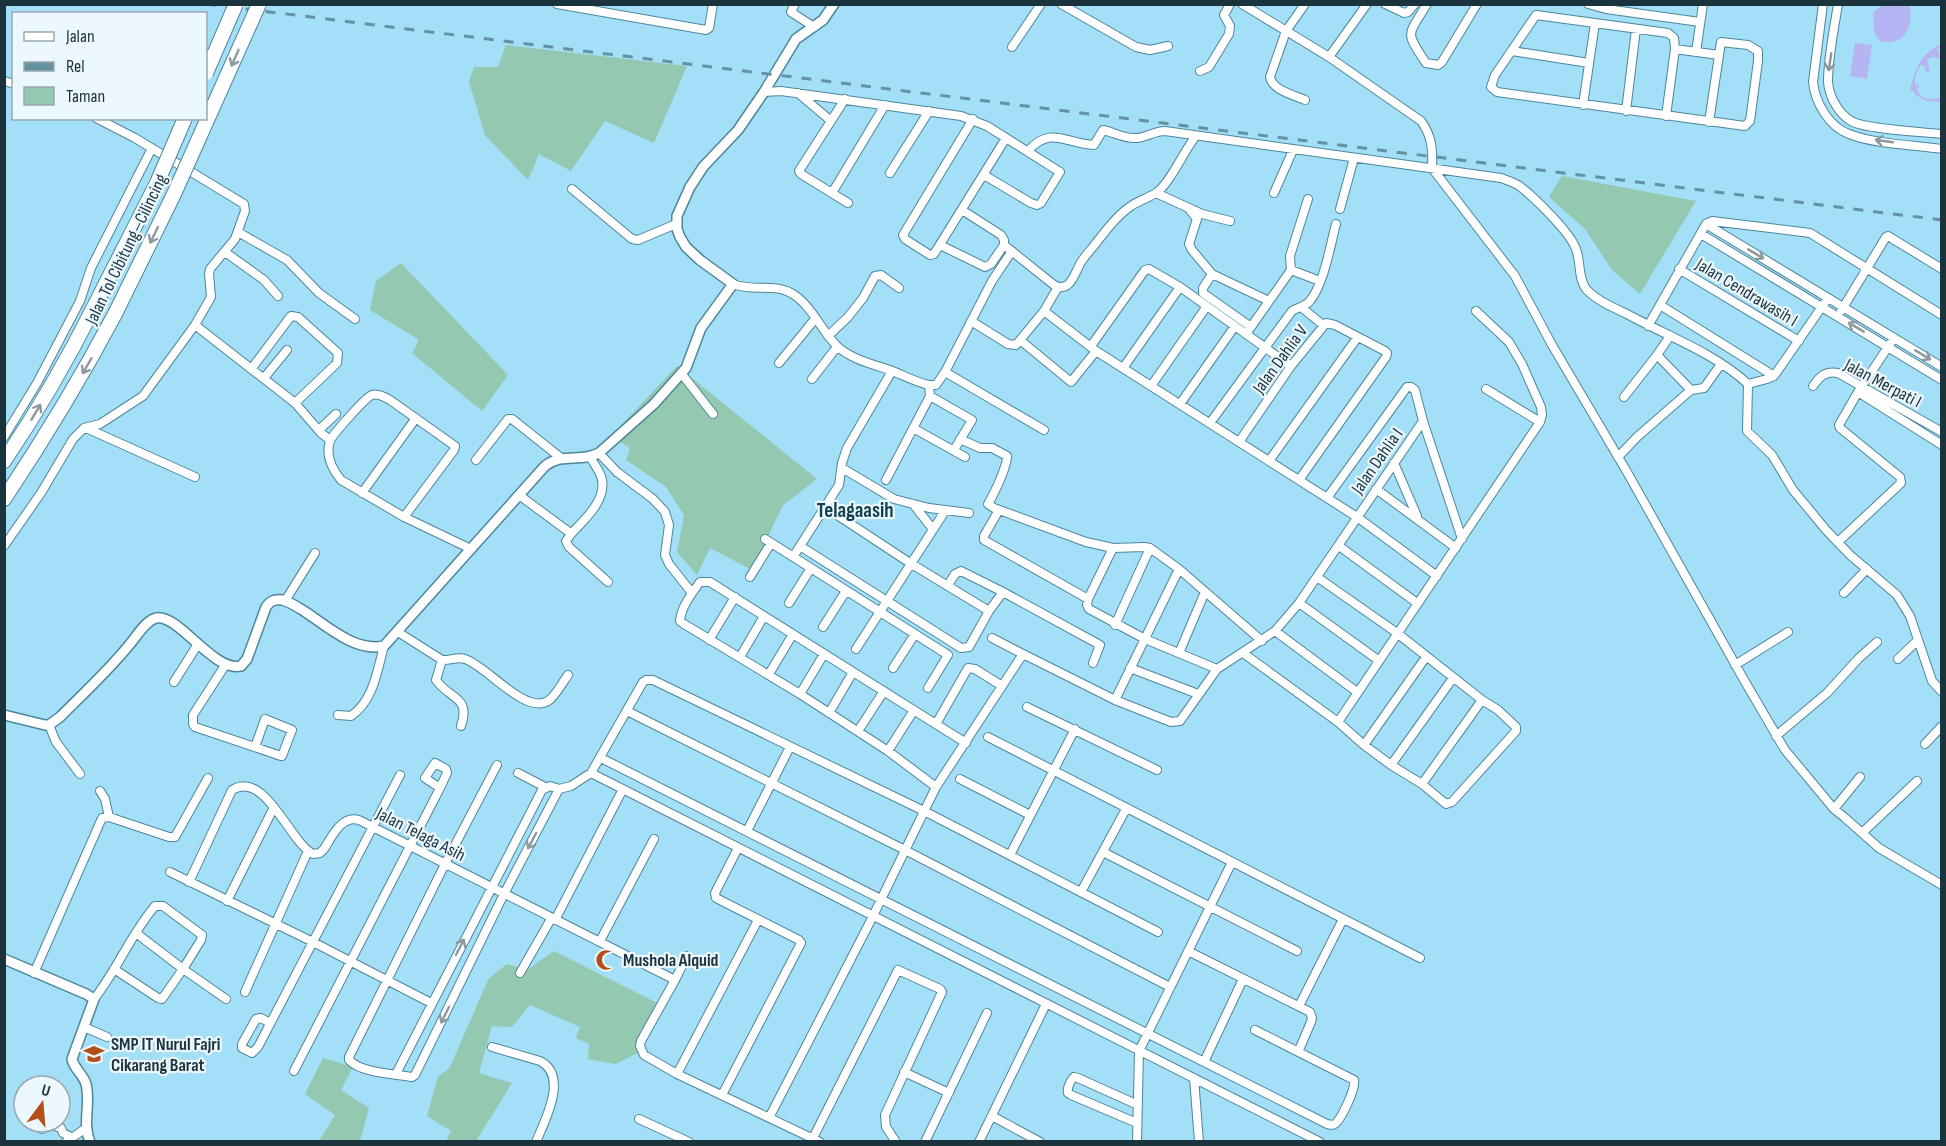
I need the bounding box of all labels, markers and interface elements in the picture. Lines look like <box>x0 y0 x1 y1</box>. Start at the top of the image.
legend <box>12 12 207 120</box>
text: Jalan <box>65 26 95 47</box>
one-way arrow <box>229 49 240 67</box>
one-way arrow <box>1824 52 1835 72</box>
text: Rel <box>66 56 85 77</box>
text: Taman <box>66 86 105 107</box>
one-way arrow <box>1874 136 1894 147</box>
street label: Jalan Tol Cibitung–Cilincing <box>80 171 172 329</box>
one-way arrow <box>148 226 159 244</box>
one-way arrow <box>1747 249 1764 261</box>
street label: Jalan Cendrawasih I <box>1691 253 1801 331</box>
street label: Jalan Dahlia V <box>1248 321 1312 399</box>
one-way arrow <box>1848 321 1865 333</box>
one-way arrow <box>1914 350 1931 362</box>
street label: Jalan Merpati I <box>1840 354 1925 412</box>
one-way arrow <box>81 357 93 374</box>
one-way arrow <box>31 404 43 421</box>
street label: Jalan Dahlia I <box>1347 424 1408 499</box>
district label: Telagaasih <box>816 498 894 523</box>
street label: Jalan Telaga Asih <box>372 803 469 866</box>
one-way arrow <box>526 831 537 849</box>
one-way arrow <box>455 938 467 956</box>
mosque icon: Mushola Alquid <box>594 948 618 972</box>
place label: Mushola Alquid <box>623 950 719 971</box>
one-way arrow <box>439 1006 450 1024</box>
place label: SMP IT Nurul Fajri Cikarang Barat <box>111 1034 221 1076</box>
school or university icon: SMP IT Nurul Fajri Cikarang Barat <box>82 1042 106 1066</box>
north arrow <box>12 1074 72 1134</box>
text: U <box>39 1081 52 1101</box>

